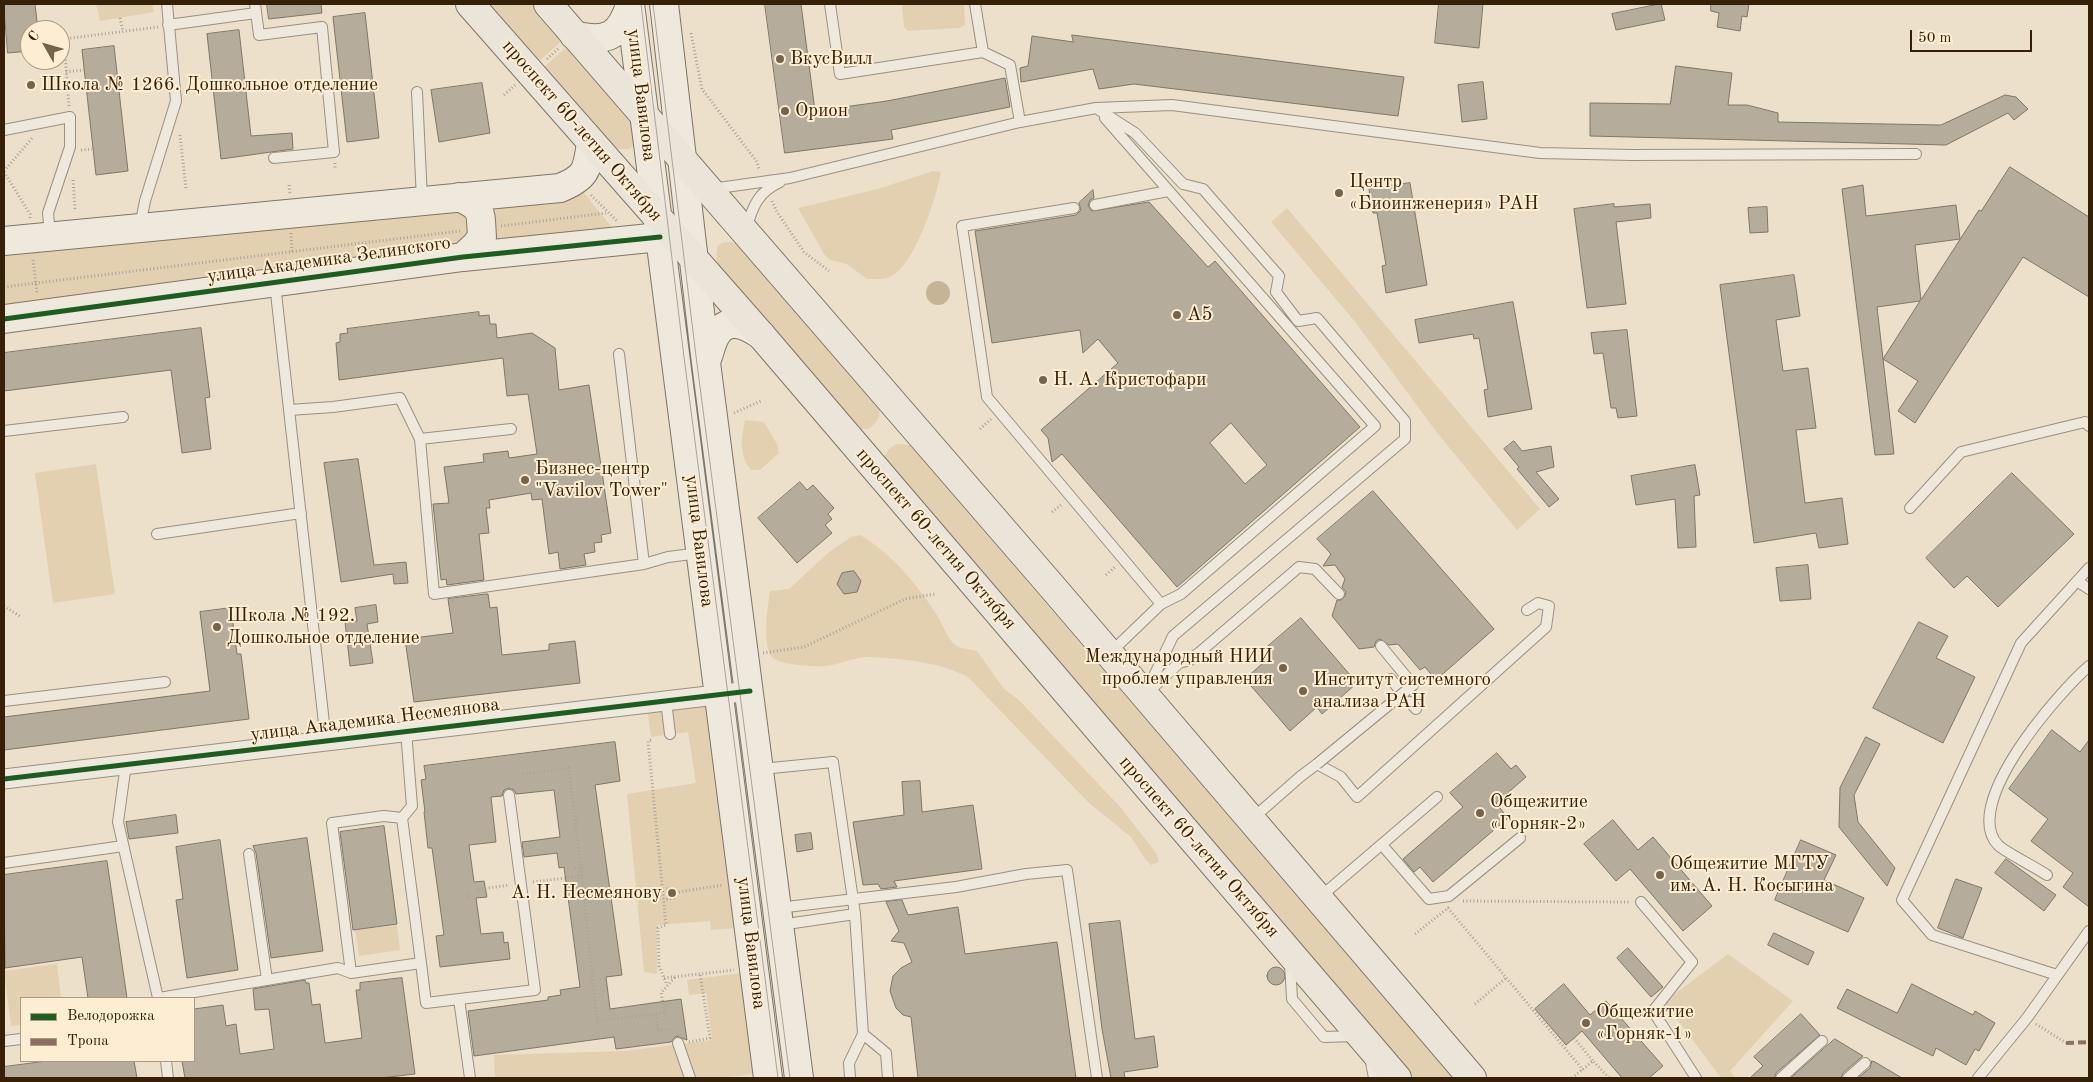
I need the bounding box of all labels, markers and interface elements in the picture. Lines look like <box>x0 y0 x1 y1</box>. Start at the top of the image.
north arrow <box>20 20 70 70</box>
scale bar <box>1913 20 2036 52</box>
street label: улица Вавилова <box>622 27 660 163</box>
text: С <box>26 28 42 44</box>
text: 50 m <box>1918 31 1952 46</box>
street label: проспект 60-летия Октября <box>497 35 667 227</box>
place label: ВкусВилл <box>790 48 873 70</box>
marker: ВкусВилл <box>774 53 786 65</box>
place label: Школа № 1266. Дошкольное отделение <box>41 74 378 96</box>
marker: Школа № 1266. Дошкольное отделение <box>25 79 37 91</box>
place label: Орион <box>795 100 848 122</box>
marker: Орион <box>779 105 791 117</box>
place label: Центр «Биоинженерия» РАН <box>1349 171 1539 215</box>
marker: Центр «Биоинженерия» РАН <box>1333 187 1345 199</box>
street label: улица Академика Зелинского <box>206 232 452 288</box>
place label: А5 <box>1187 304 1213 326</box>
marker: А5 <box>1171 309 1183 321</box>
place label: Н. А. Кристофари <box>1053 369 1206 391</box>
marker: Н. А. Кристофари <box>1037 374 1049 386</box>
street label: проспект 60-летия Октября <box>851 443 1021 635</box>
place label: Бизнес-центр "Vavilov Tower" <box>535 458 668 502</box>
street label: улица Вавилова <box>680 473 718 609</box>
marker: Бизнес-центр "Vavilov Tower" <box>519 474 531 486</box>
place label: Школа № 192. Дошкольное отделение <box>227 605 419 649</box>
marker: Школа № 192. Дошкольное отделение <box>211 621 223 633</box>
place label: Международный НИИ проблем управления <box>1085 646 1273 690</box>
marker: Международный НИИ проблем управления <box>1277 662 1289 674</box>
place label: Институт системного анализа РАН <box>1313 669 1491 713</box>
marker: Институт системного анализа РАН <box>1297 685 1309 697</box>
street label: улица Академика Несмеянова <box>249 693 501 747</box>
street label: проспект 60-летия Октября <box>1114 751 1284 943</box>
place label: Общежитие «Горняк-2» <box>1490 791 1588 835</box>
marker: Общежитие «Горняк-2» <box>1474 807 1486 819</box>
place label: Общежитие МГТУ им. А. Н. Косыгина <box>1670 853 1834 897</box>
marker: Общежитие МГТУ им. А. Н. Косыгина <box>1654 869 1666 881</box>
street label: улица Вавилова <box>732 875 770 1011</box>
place label: А. Н. Несмеянову <box>511 882 662 904</box>
marker: А. Н. Несмеянову <box>666 887 678 899</box>
legend <box>20 997 195 1062</box>
place label: Общежитие «Горняк-1» <box>1596 1001 1694 1045</box>
text: Велодорожка <box>67 1009 155 1024</box>
marker: Общежитие «Горняк-1» <box>1580 1017 1592 1029</box>
text: Тропа <box>67 1034 109 1049</box>

